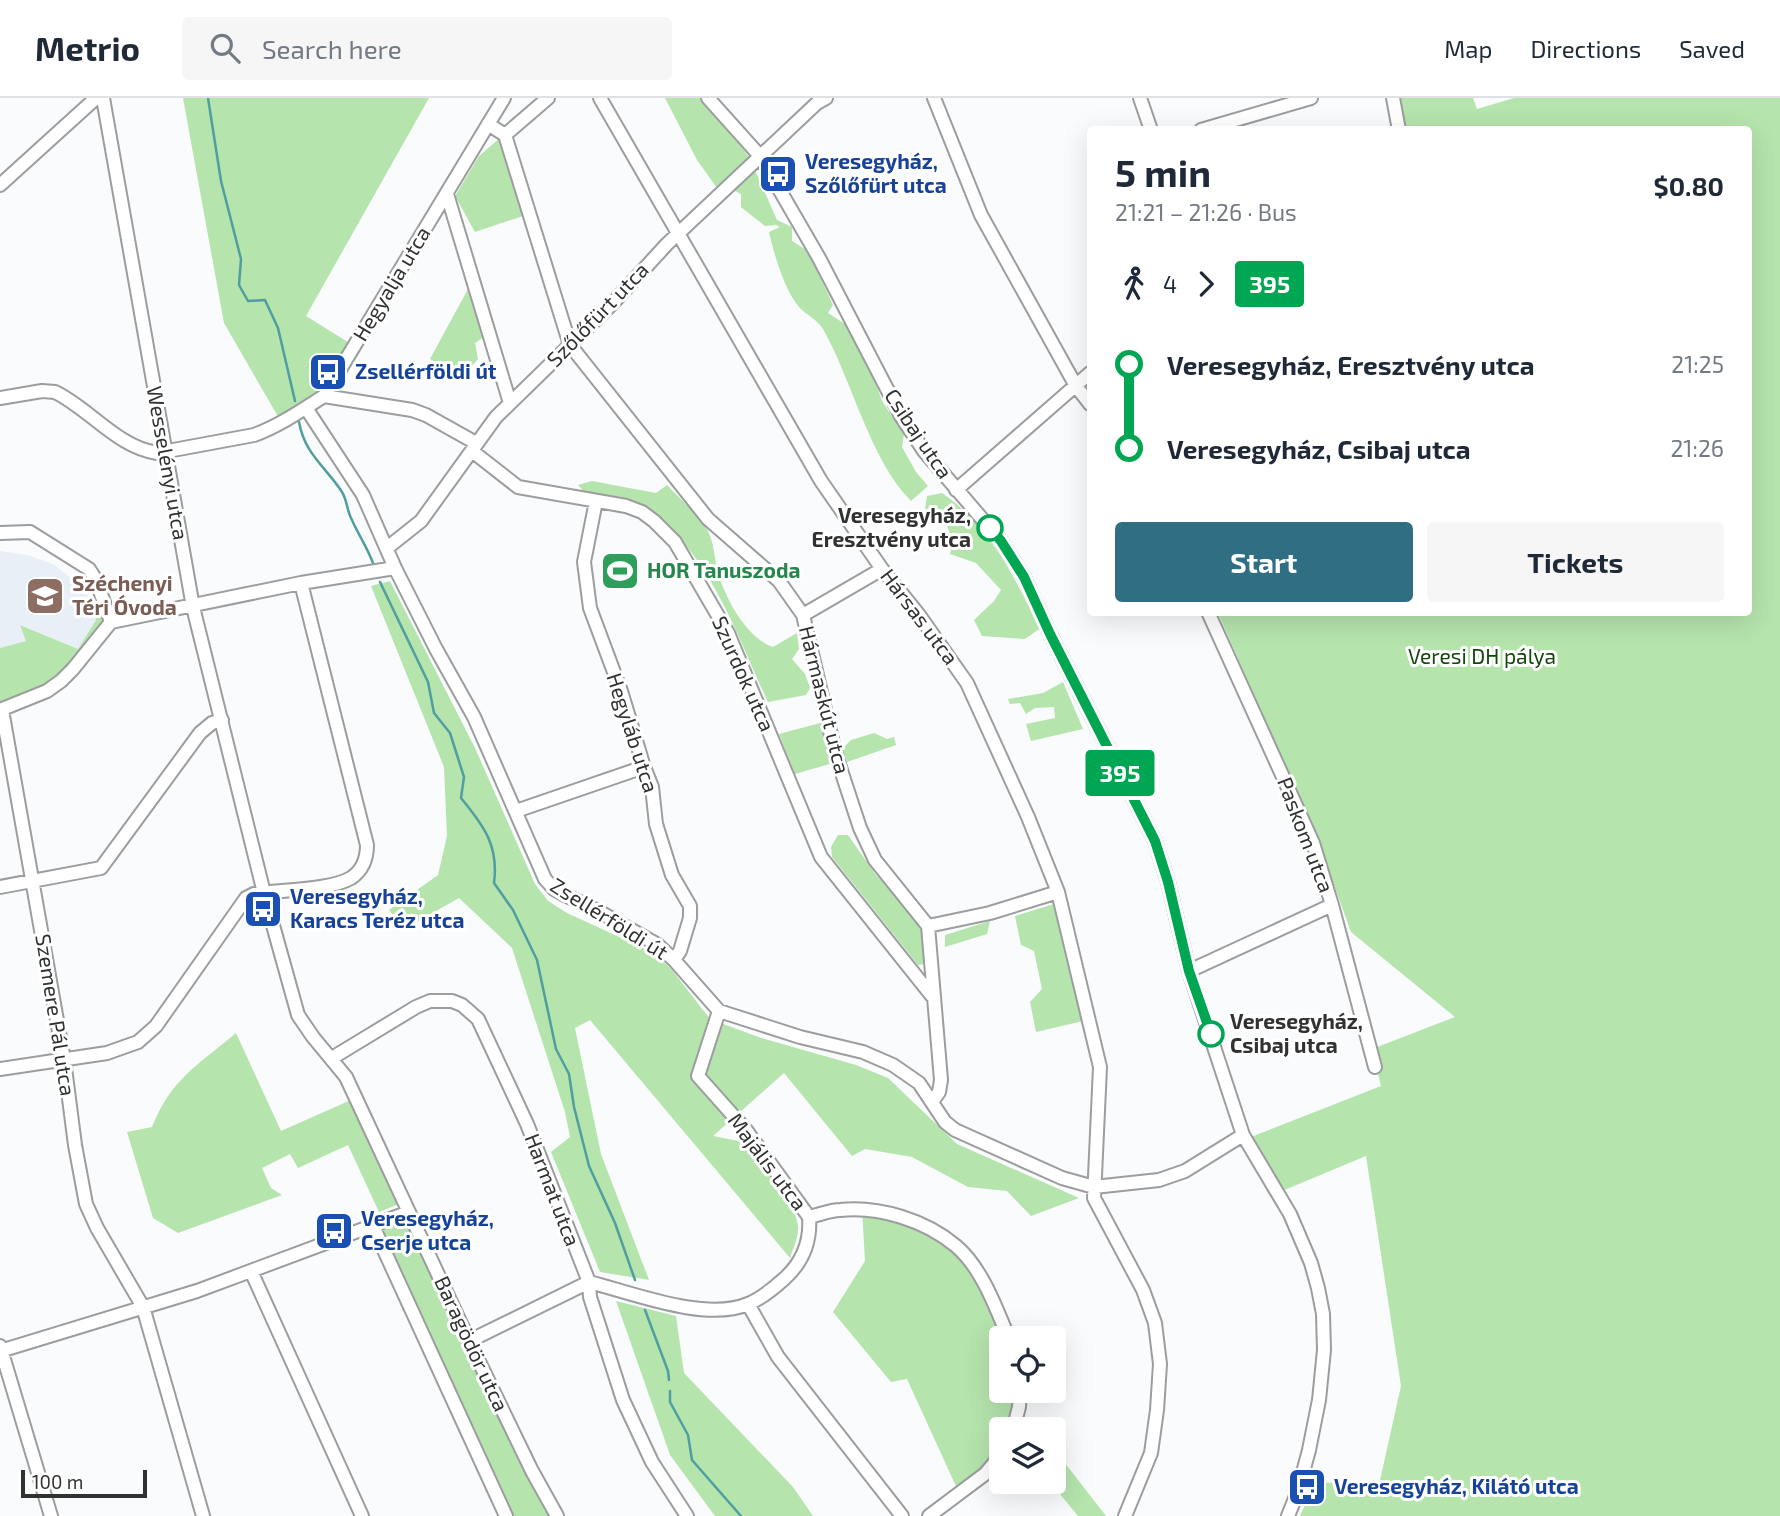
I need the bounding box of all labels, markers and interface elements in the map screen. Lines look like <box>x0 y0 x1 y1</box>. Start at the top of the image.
search box <box>182 17 672 80</box>
text: Metrio <box>35 28 140 68</box>
icon: search <box>206 29 244 67</box>
text: Search here <box>262 33 402 64</box>
text: Map <box>1444 34 1492 63</box>
text: Directions <box>1530 34 1641 63</box>
text: Saved <box>1679 34 1745 63</box>
place label: Veresegyház, Szőlőfürt utca <box>805 148 947 197</box>
text: 5 min <box>1115 149 1211 195</box>
bus stop icon: Veresegyház, Szőlőfürt utca <box>757 153 799 195</box>
text: $0.80 <box>1654 170 1724 201</box>
text: 21:21 – 21:26 · Bus <box>1115 198 1297 226</box>
street label: Hegyalja utca <box>347 221 436 345</box>
street label: Szőlőfürt utca <box>541 257 653 371</box>
icon: walk <box>1115 265 1153 303</box>
icon: forward <box>1187 265 1225 303</box>
text: 395 <box>1249 269 1290 298</box>
text: 4 <box>1163 270 1177 298</box>
text: Veresegyház, Eresztvény utca <box>1167 349 1535 380</box>
text: 21:25 <box>1671 350 1724 378</box>
bus stop icon: Zsellérföldi út <box>307 351 349 393</box>
place label: Zsellérföldi út <box>355 358 497 383</box>
street label: Csibaj utca <box>879 383 958 483</box>
street label: Wesselényi utca <box>143 384 194 542</box>
text: Veresegyház, Csibaj utca <box>1167 433 1471 464</box>
text: 21:26 <box>1670 434 1724 462</box>
place label: Veresegyház, Eresztvény utca <box>812 502 971 552</box>
marker: Veresegyház, Eresztvény utca <box>977 515 1003 541</box>
button: Start <box>1115 522 1413 602</box>
button: Tickets <box>1427 522 1724 602</box>
sports icon: HOR Tanuszoda <box>599 550 641 592</box>
place label: HOR Tanuszoda <box>647 557 801 582</box>
street label: Hársas utca <box>876 563 964 669</box>
place label: Széchenyi Téri Óvoda <box>72 570 177 619</box>
school or university icon: Széchenyi Téri Óvoda <box>24 575 66 617</box>
street label: Szurdok utca <box>708 612 781 735</box>
street label: Hármaskút utca <box>795 623 856 776</box>
park label: Veresi DH pálya <box>1408 643 1556 668</box>
street label: Hegyláb utca <box>602 670 665 796</box>
line badge: 395 <box>1080 750 1160 796</box>
text: 395 <box>1099 758 1141 787</box>
street label: Paskom utca <box>1273 773 1340 896</box>
street label: Zsellérföldi út <box>546 872 673 964</box>
place label: Veresegyház, Karacs Teréz utca <box>290 883 464 932</box>
bus stop icon: Veresegyház, Karacs Teréz utca <box>242 888 284 930</box>
street label: Szemere Pál utca <box>31 932 82 1097</box>
place label: Veresegyház, Csibaj utca <box>1230 1008 1363 1057</box>
marker: Veresegyház, Csibaj utca <box>1198 1021 1224 1047</box>
street label: Majális utca <box>723 1108 813 1215</box>
street label: Harmat utca <box>521 1130 586 1249</box>
place label: Veresegyház, Cserje utca <box>361 1205 494 1254</box>
bus stop icon: Veresegyház, Cserje utca <box>313 1210 355 1252</box>
street label: Baragödör utca <box>430 1272 515 1415</box>
map controls <box>989 1326 1066 1494</box>
button: locate <box>989 1326 1066 1403</box>
button: layers <box>989 1417 1066 1494</box>
bus stop icon: Veresegyház, Kilátó utca <box>1286 1466 1328 1508</box>
scale bar <box>21 1467 147 1499</box>
text: 100 m <box>32 1470 83 1493</box>
place label: Veresegyház, Kilátó utca <box>1334 1473 1579 1499</box>

